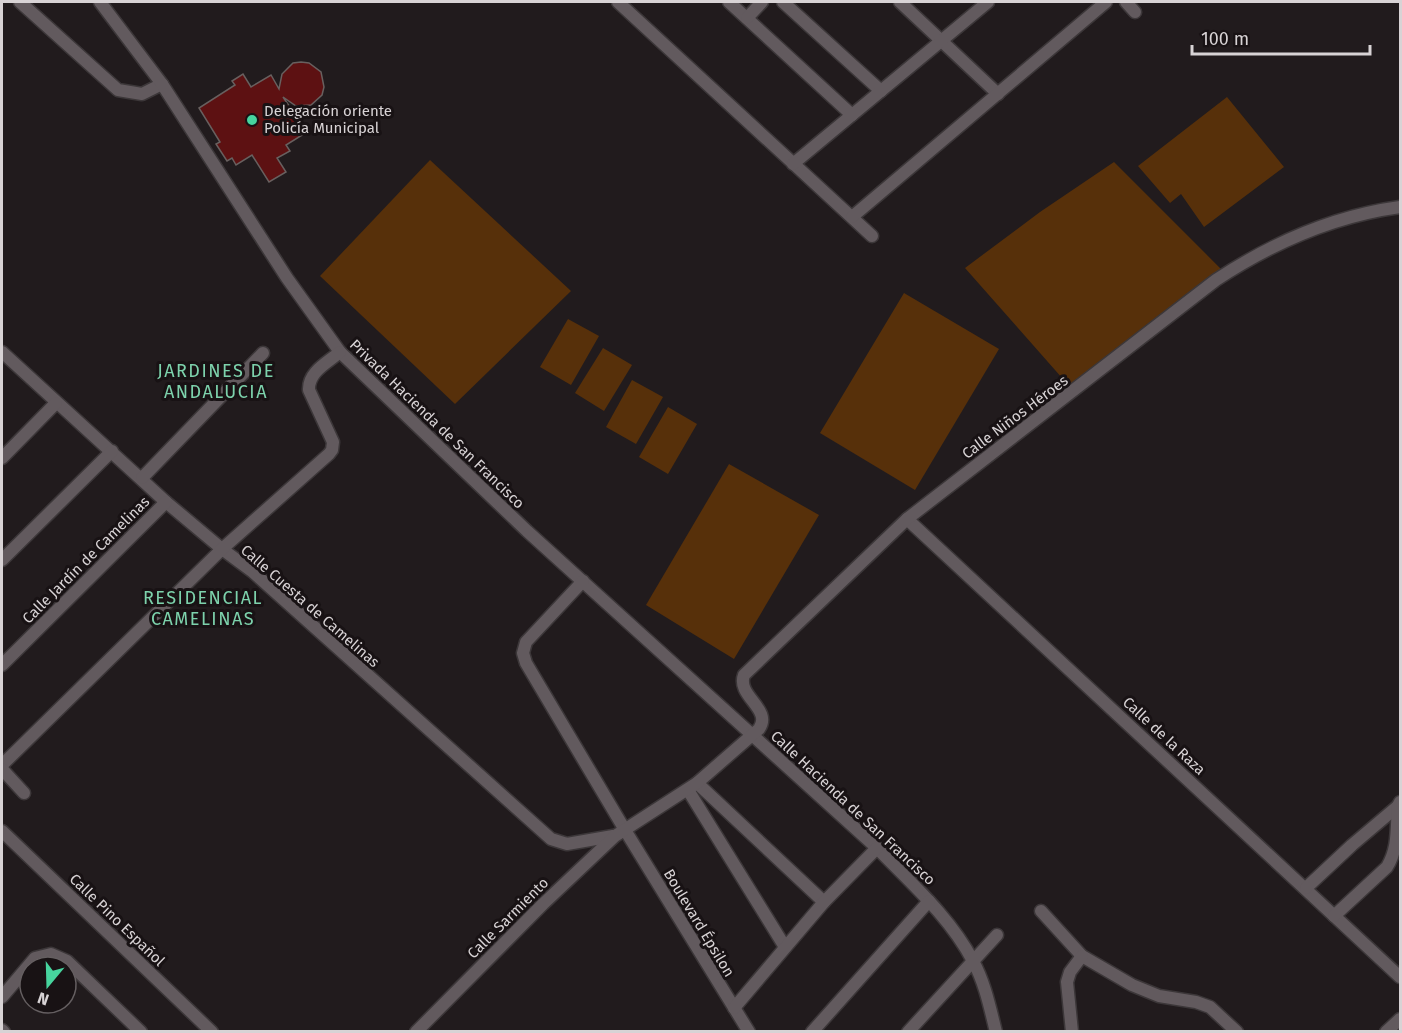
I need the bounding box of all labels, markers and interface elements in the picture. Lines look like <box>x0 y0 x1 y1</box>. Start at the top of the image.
scale bar <box>1192 18 1370 56</box>
text: 100 m <box>1201 28 1249 50</box>
place label: Delegación oriente Policía Municipal <box>264 102 392 137</box>
marker: Delegación oriente Policía Municipal <box>245 113 259 127</box>
street label: Privada Hacienda de San Francisco <box>346 336 528 512</box>
district label: JARDINES DE ANDALUCIA <box>157 360 275 403</box>
street label: Calle Niños Héroes <box>959 371 1071 463</box>
street label: Calle Jardín de Camelinas <box>19 493 153 627</box>
street label: Calle Cuesta de Camelinas <box>237 541 383 671</box>
district label: RESIDENCIAL CAMELINAS <box>143 587 263 630</box>
street label: Calle de la Raza <box>1119 693 1209 779</box>
street label: Calle Hacienda de San Francisco <box>767 727 939 889</box>
street label: Boulevard Épsilon <box>660 866 738 980</box>
street label: Calle Pino Español <box>66 870 169 970</box>
street label: Calle Sarmiento <box>464 874 552 962</box>
north arrow <box>18 955 78 1015</box>
text: N <box>35 988 51 1009</box>

